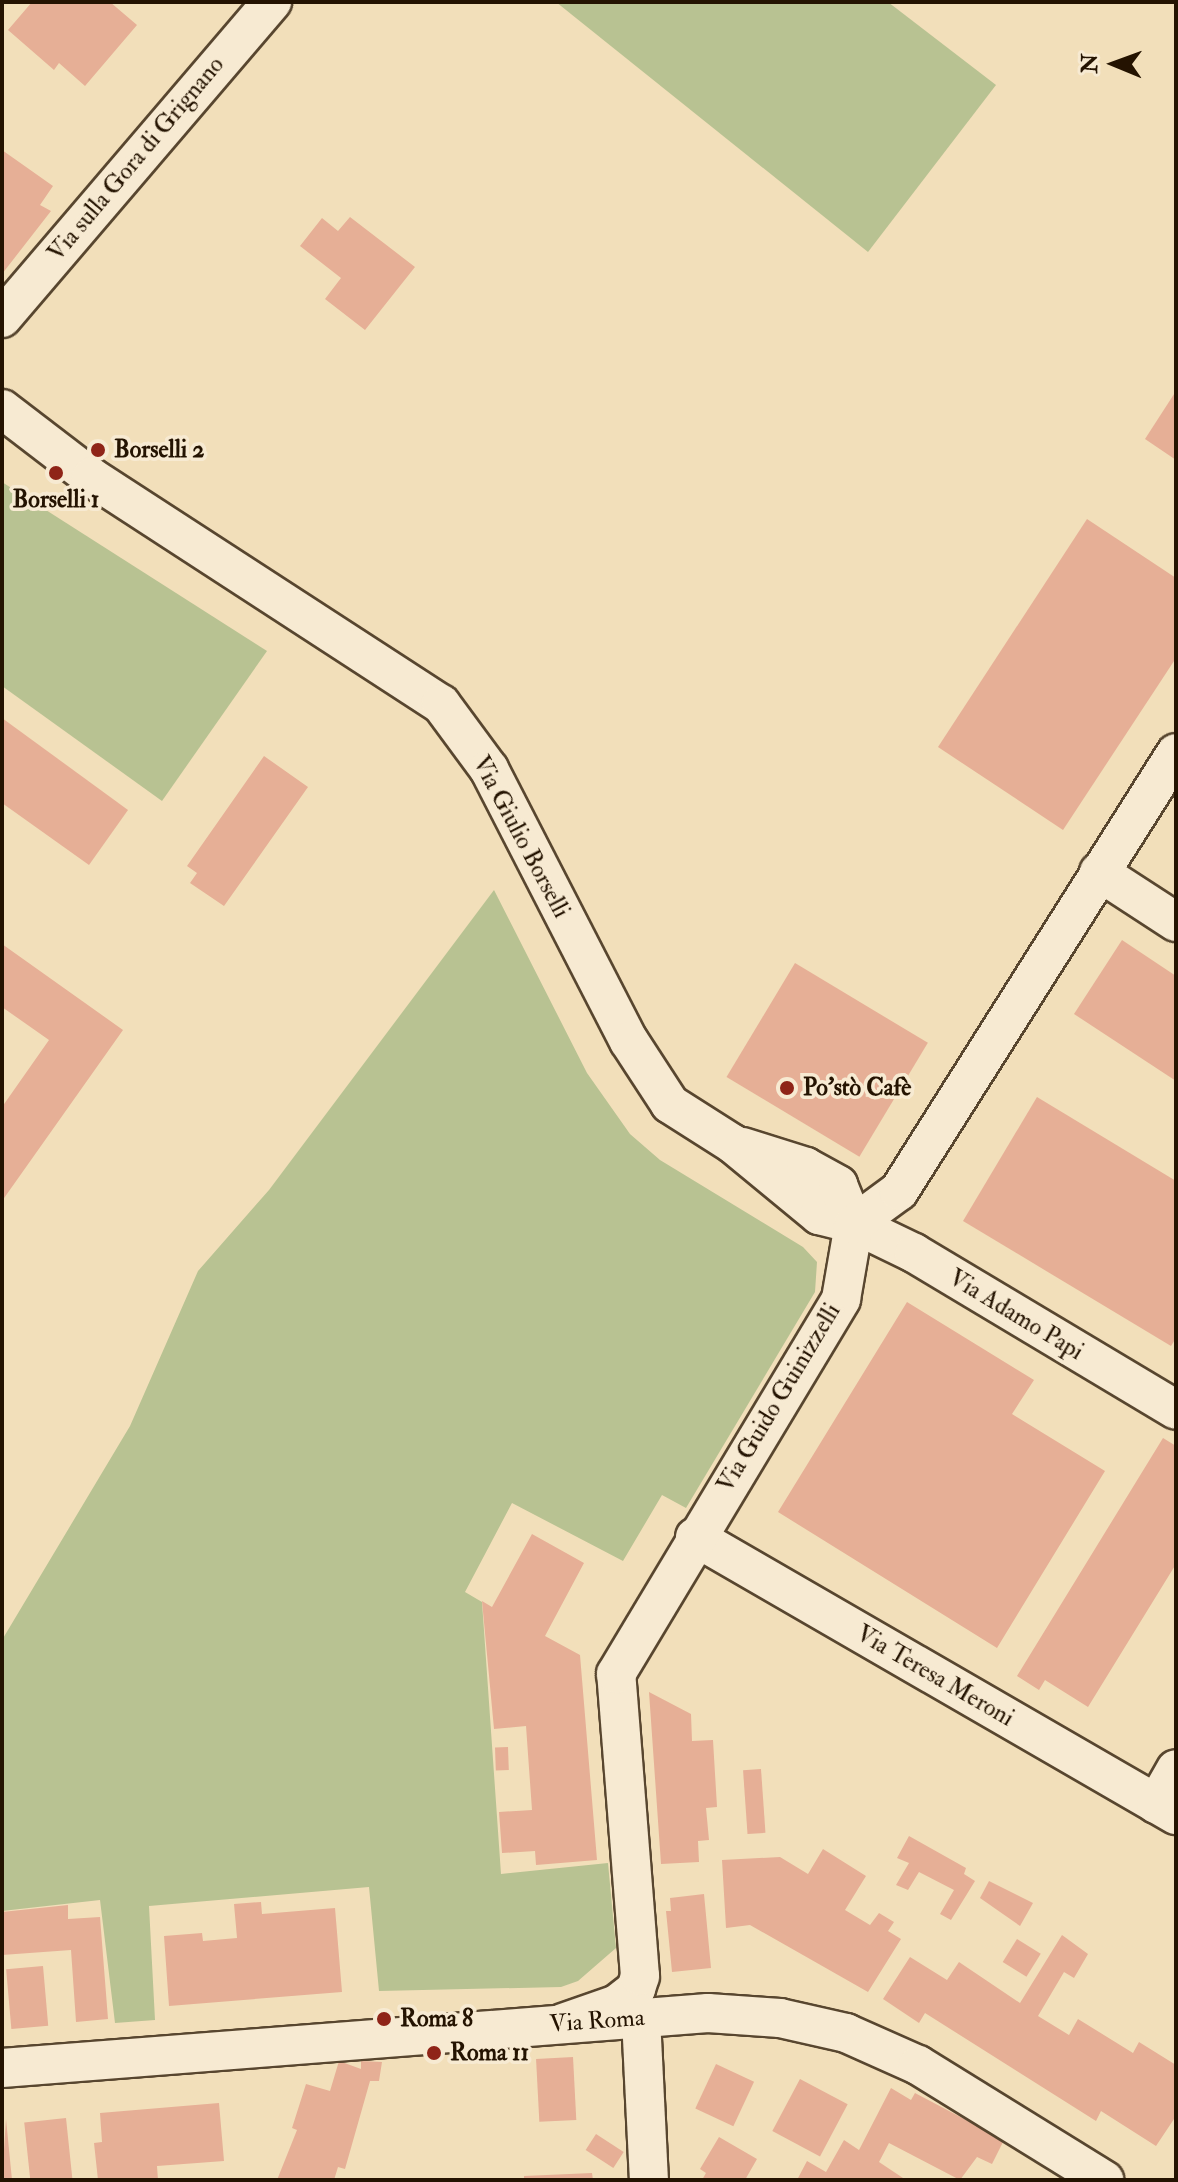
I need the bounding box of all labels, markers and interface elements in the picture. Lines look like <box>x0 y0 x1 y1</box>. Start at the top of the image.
north arrow <box>1074 24 1154 104</box>
street label: Via sulla Gora di Grignano <box>42 51 230 267</box>
text: N <box>1076 53 1104 74</box>
place label: Borselli 2 <box>114 436 204 464</box>
marker: Borselli 2 <box>89 441 107 459</box>
marker: Borselli 1 <box>47 464 65 482</box>
place label: Borselli 1 <box>13 486 99 514</box>
street label: Via Giulio Borselli <box>466 751 576 923</box>
place label: Po'stò Cafè <box>803 1074 911 1102</box>
marker: Po'stò Cafè <box>778 1079 796 1097</box>
street label: Via Adamo Papi <box>943 1264 1089 1366</box>
street label: Via Guido Guinizzelli <box>711 1298 847 1498</box>
street label: Via Teresa Meroni <box>851 1619 1019 1733</box>
street label: Via Roma <box>549 2003 645 2039</box>
place label: Roma 8 <box>400 2005 473 2033</box>
marker: Roma 8 <box>375 2010 393 2028</box>
place label: Roma 11 <box>450 2039 529 2067</box>
marker: Roma 11 <box>425 2044 443 2062</box>

